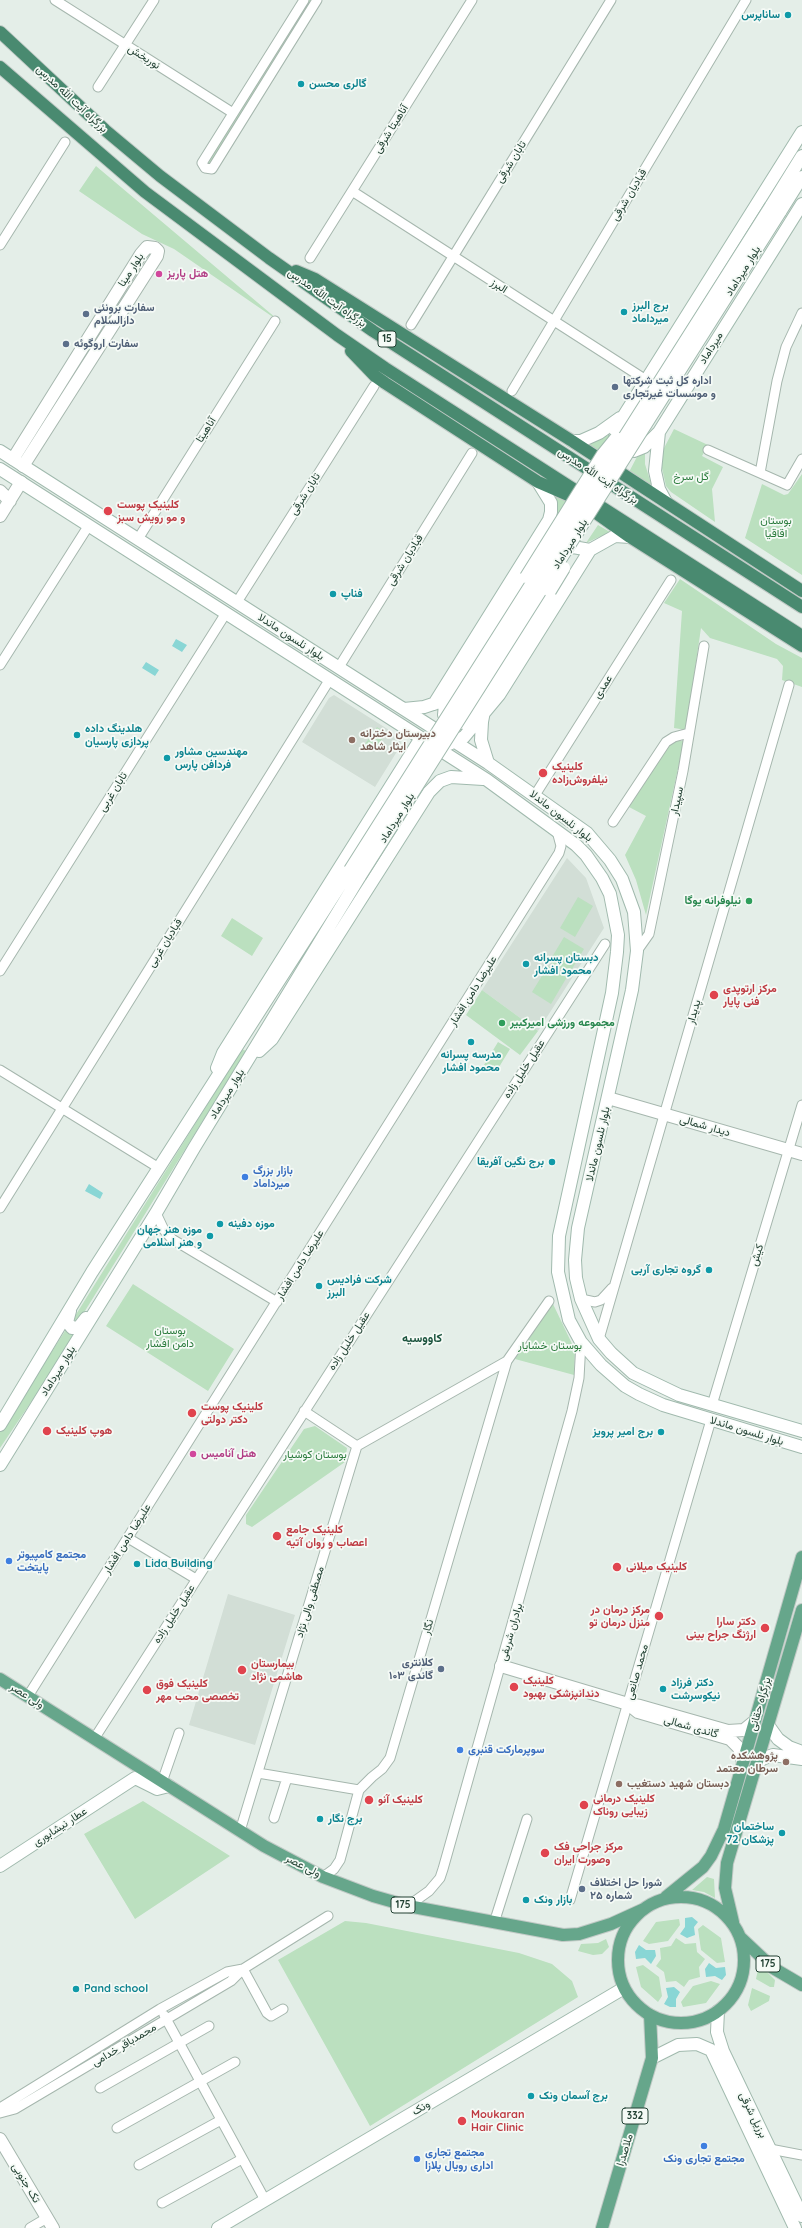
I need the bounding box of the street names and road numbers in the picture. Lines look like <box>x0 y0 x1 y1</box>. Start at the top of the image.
street label: نوربخش <box>125 42 163 72</box>
street label: بزرگراه آیت الله مدرس <box>34 63 110 135</box>
street label: آناهیتا شرقی <box>371 102 411 156</box>
street label: تابان شرقی <box>493 138 529 186</box>
street label: قبادیان شرقی <box>608 167 650 223</box>
street label: بلوار میرداماد <box>722 244 764 298</box>
street label: بلوار مینا <box>115 251 147 289</box>
street label: بزرگراه آیت الله مدرس <box>285 266 369 330</box>
street label: البرز <box>488 276 510 296</box>
street label: میرداماد <box>696 329 726 367</box>
road number: 15 <box>378 331 396 347</box>
street label: آناهیتا <box>193 415 219 445</box>
street label: بزرگراه آیت الله مدرس <box>555 445 641 507</box>
street label: تابان شرقی <box>287 470 323 518</box>
street label: بلوار میرداماد <box>549 517 591 571</box>
street label: قبادیان شرقی <box>384 532 426 588</box>
street label: بلوار نلسون ماندلا <box>255 611 327 663</box>
street label: عمدی <box>591 673 615 701</box>
street label: تابان غربی <box>96 770 130 814</box>
street label: سپیدار <box>668 785 686 817</box>
street label: بلوار نلسون ماندلا <box>527 787 595 845</box>
street label: بلوار میرداماد <box>376 791 418 845</box>
street label: قبادیان غربی <box>145 916 185 970</box>
street label: علیرضا دامن افشار <box>446 953 500 1029</box>
street label: پدیدار <box>684 998 704 1026</box>
street label: عقیل خلیل زاده <box>500 1037 548 1101</box>
street label: بلوار میرداماد <box>206 1067 248 1121</box>
street label: بلوار نلسون ماندلا <box>583 1105 613 1183</box>
street label: دیدار شمالی <box>678 1112 732 1140</box>
street label: علیرضا دامن افشار <box>273 1227 327 1303</box>
street label: کیش <box>747 1242 767 1268</box>
street label: عقیل خلیل زاده <box>325 1309 373 1373</box>
street label: بلوار میرداماد <box>37 1344 79 1398</box>
street label: بلوار نلسون ماندلا <box>709 1414 785 1448</box>
street label: علیرضا دامن افشار <box>100 1501 154 1577</box>
street label: مصطفی والی نژاد <box>293 1565 327 1639</box>
street label: عقیل خلیل زاده <box>150 1582 198 1646</box>
street label: برادران شریفی <box>496 1602 526 1662</box>
street label: نگار <box>420 1618 436 1636</box>
street label: محمد صانعی <box>623 1643 651 1701</box>
street label: بزرگراه حقانی <box>746 1676 774 1732</box>
street label: ولی عصر <box>8 1680 46 1712</box>
street label: گاندی شمالی <box>662 1713 720 1741</box>
street label: عطار نیشابوری <box>31 1805 89 1849</box>
street label: ولی عصر <box>283 1852 323 1880</box>
road number: 175 <box>391 1897 415 1913</box>
road number: 175 <box>756 1956 780 1972</box>
street label: محمدباقر خدامی <box>89 2021 159 2069</box>
street label: برزیل شرقی <box>736 2090 770 2140</box>
street label: ونک <box>410 2098 432 2118</box>
road number: 332 <box>622 2108 648 2124</box>
street label: ملاصدرا <box>614 2132 636 2168</box>
street label: تک جنوبی <box>9 2161 43 2205</box>

